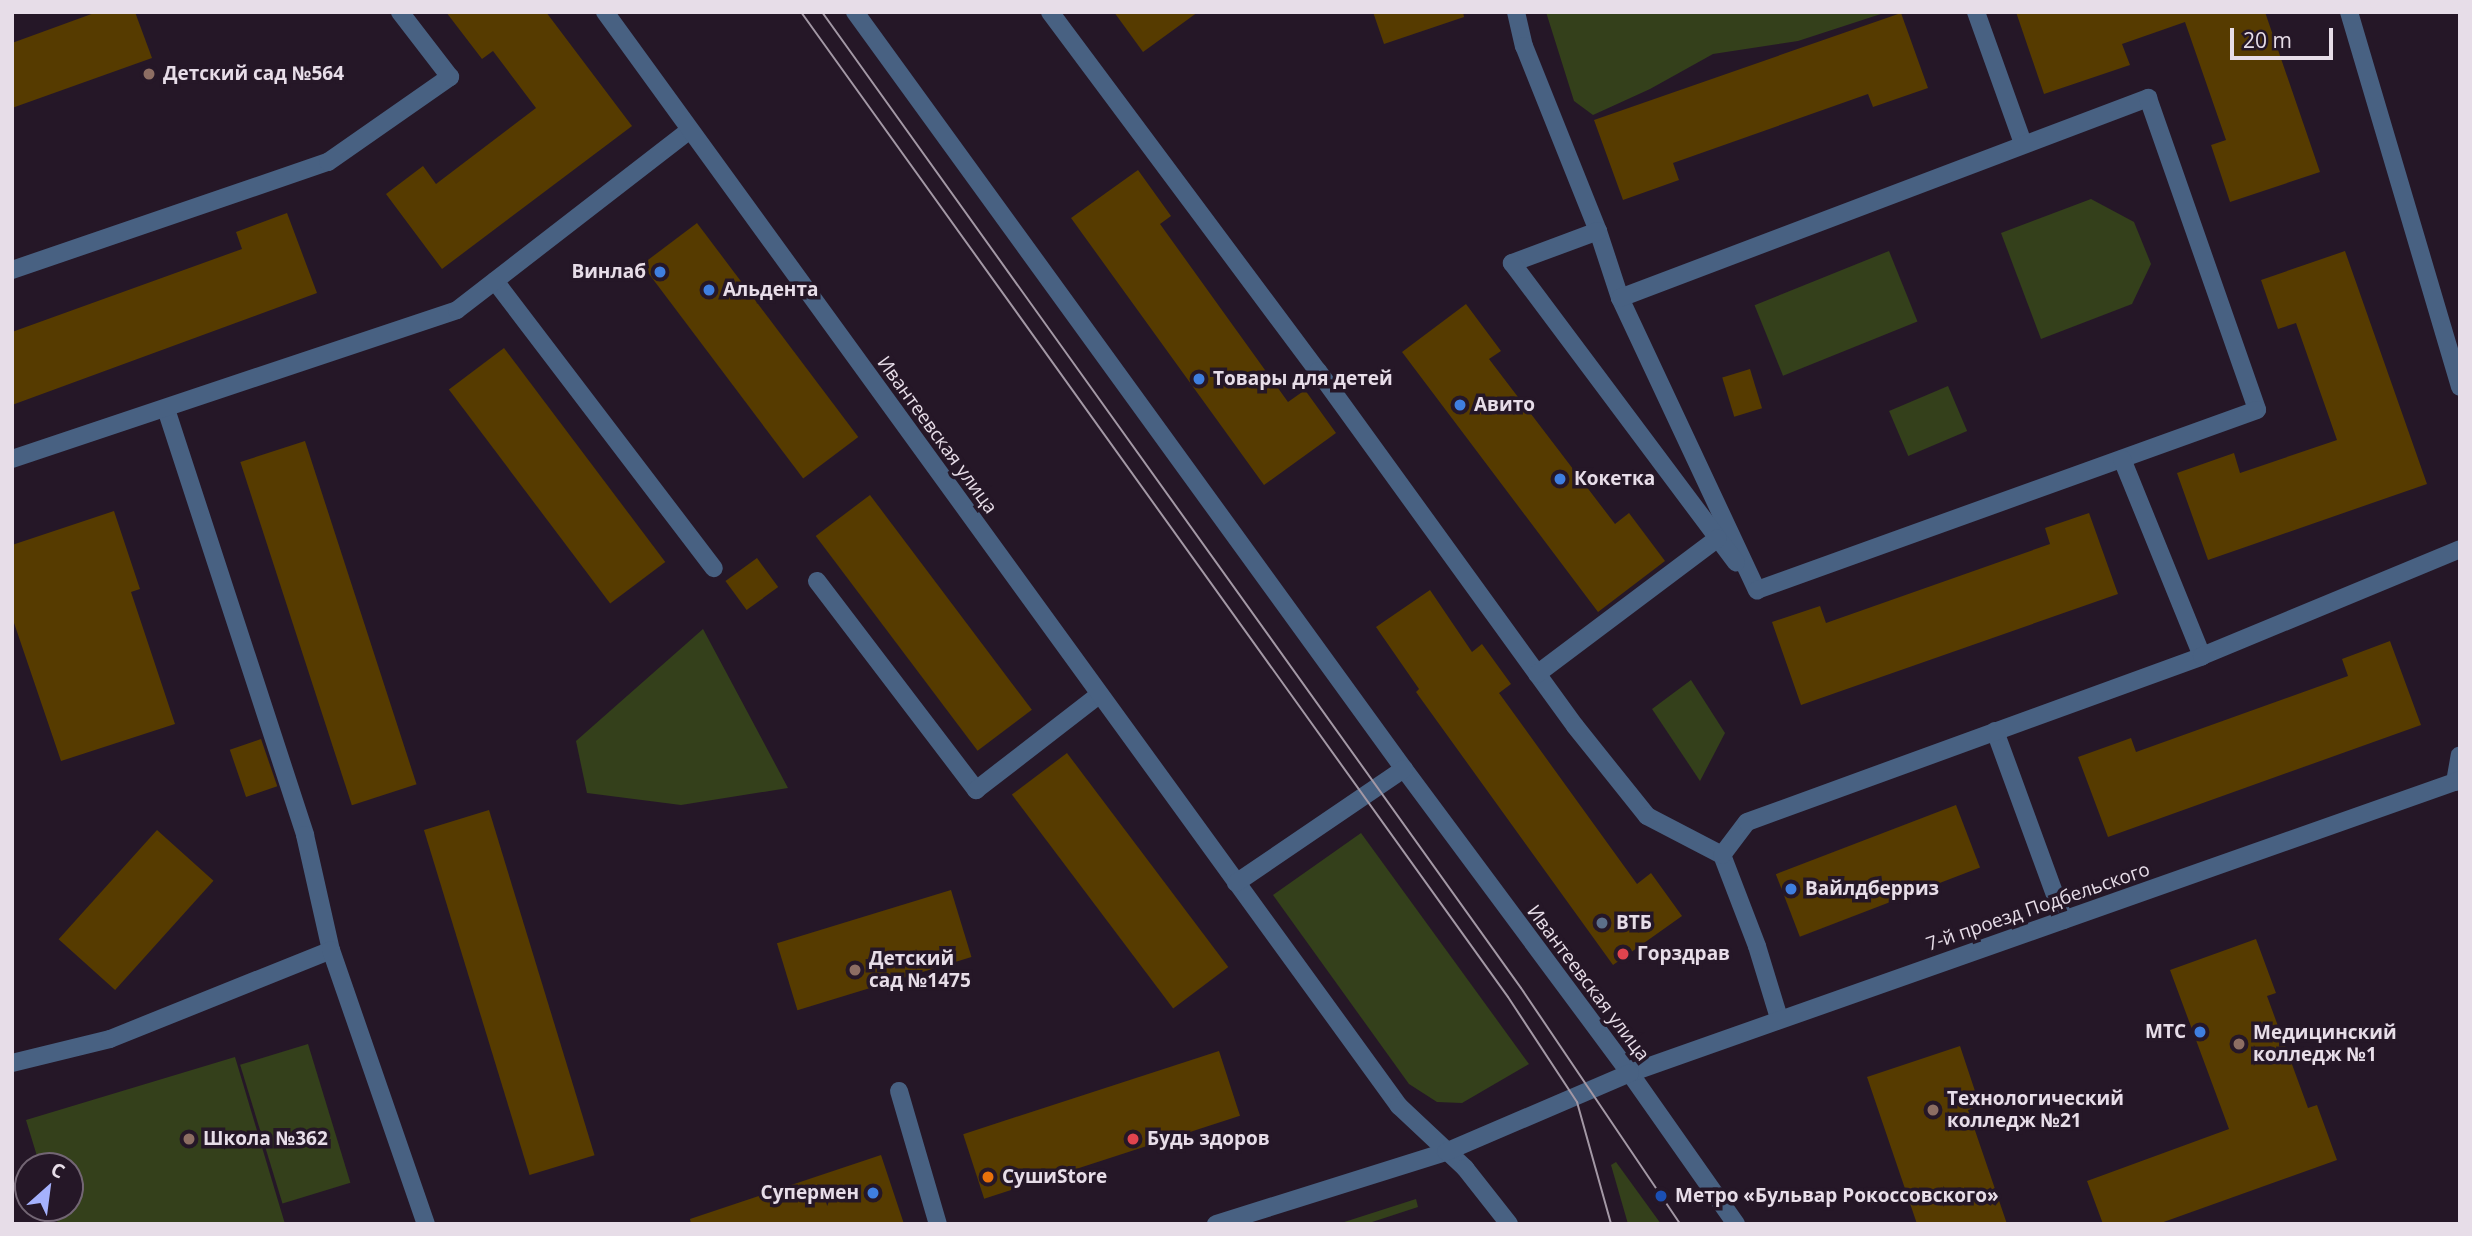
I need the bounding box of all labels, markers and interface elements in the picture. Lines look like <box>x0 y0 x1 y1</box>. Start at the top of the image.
scale bar <box>2234 14 2337 58</box>
text: 20 m <box>2243 26 2292 54</box>
place label: Детский сад №564 <box>163 63 344 85</box>
marker: Детский сад №564 <box>141 66 157 82</box>
place label: Винлаб <box>571 261 646 283</box>
marker: Винлаб <box>652 264 668 280</box>
place label: Альдента <box>723 279 818 301</box>
marker: Альдента <box>701 282 717 298</box>
street label: Ивантеевская улица <box>872 352 1002 518</box>
place label: Товары для детей <box>1213 368 1393 390</box>
marker: Товары для детей <box>1191 371 1207 387</box>
place label: Авито <box>1474 394 1535 416</box>
marker: Авито <box>1452 397 1468 413</box>
place label: Кокетка <box>1574 468 1655 490</box>
marker: Кокетка <box>1552 471 1568 487</box>
street label: 7-й проезд Подбельского <box>1923 858 2153 956</box>
place label: Вайлдберриз <box>1805 878 1939 900</box>
marker: Вайлдберриз <box>1783 881 1799 897</box>
street label: Ивантеевская улица <box>1522 901 1654 1065</box>
place label: ВТБ <box>1616 912 1652 934</box>
marker: ВТБ <box>1594 915 1610 931</box>
place label: Горздрав <box>1637 943 1730 965</box>
marker: Горздрав <box>1615 946 1631 962</box>
place label: Детский сад №1475 <box>869 948 971 992</box>
marker: Детский сад №1475 <box>847 962 863 978</box>
place label: МТС <box>2145 1021 2186 1043</box>
place label: Медицинский колледж №1 <box>2253 1022 2397 1066</box>
marker: МТС <box>2192 1024 2208 1040</box>
marker: Медицинский колледж №1 <box>2231 1036 2247 1052</box>
place label: Технологический колледж №21 <box>1947 1088 2124 1132</box>
marker: Технологический колледж №21 <box>1925 1102 1941 1118</box>
place label: Школа №362 <box>203 1128 328 1150</box>
place label: Будь здоров <box>1147 1128 1270 1150</box>
marker: Школа №362 <box>181 1131 197 1147</box>
marker: Будь здоров <box>1125 1131 1141 1147</box>
north arrow <box>14 1152 84 1222</box>
text: С <box>46 1156 69 1185</box>
place label: СушиStore <box>1002 1166 1107 1188</box>
marker: СушиStore <box>980 1169 996 1185</box>
place label: Супермен <box>761 1182 859 1204</box>
marker: Супермен <box>865 1185 881 1201</box>
place label: Метро «Бульвар Рокоссовского» <box>1675 1185 1999 1207</box>
marker: Метро «Бульвар Рокоссовского» <box>1653 1188 1669 1204</box>

